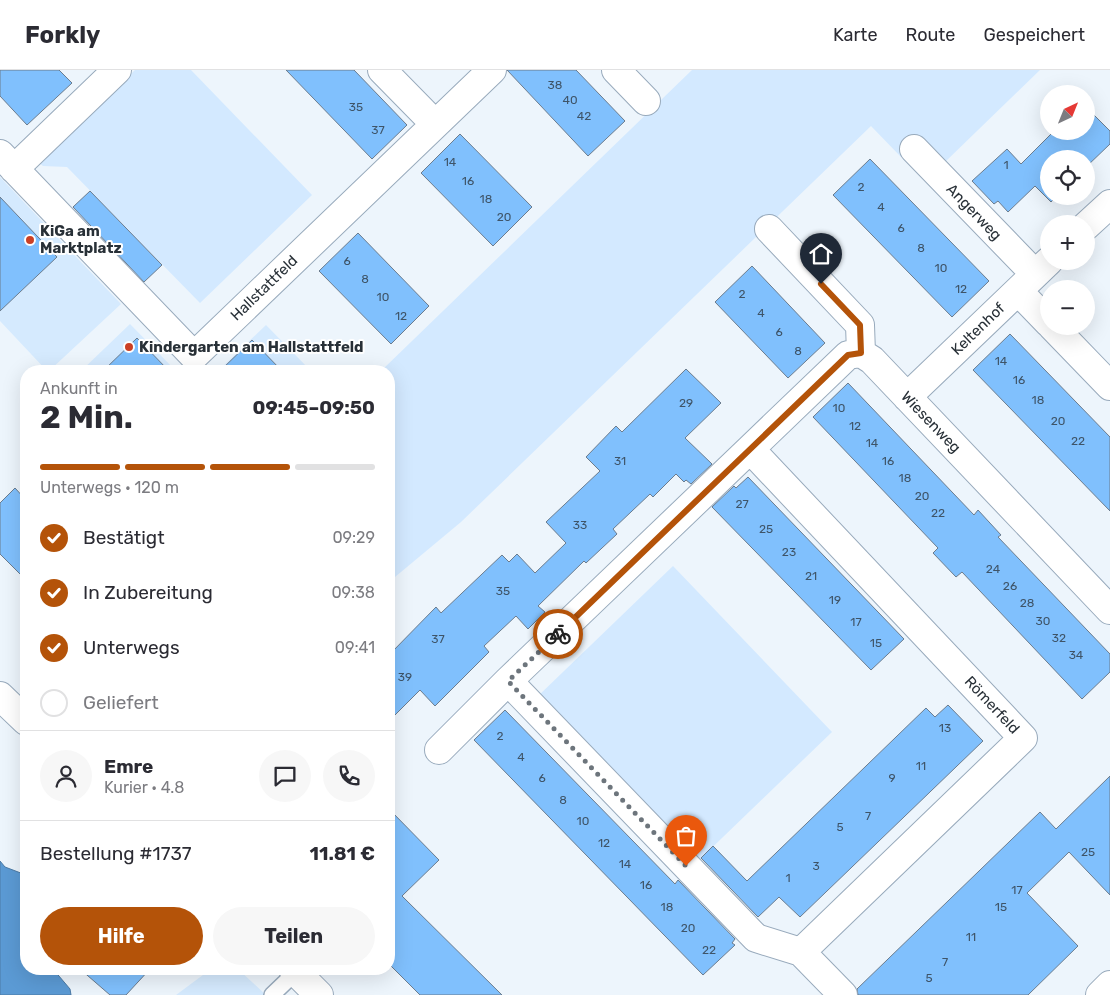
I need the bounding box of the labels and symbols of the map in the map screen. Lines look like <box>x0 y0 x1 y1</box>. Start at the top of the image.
house number: 38 <box>548 78 562 92</box>
north arrow <box>1040 85 1095 140</box>
house number: 40 <box>562 93 578 107</box>
house number: 35 <box>349 100 363 114</box>
house number: 42 <box>577 109 591 123</box>
house number: 37 <box>371 123 385 137</box>
house number: 14 <box>444 155 457 169</box>
house number: 1 <box>1003 158 1009 172</box>
house number: 16 <box>462 174 474 188</box>
house number: 2 <box>857 180 865 194</box>
street label: Angerweg <box>943 180 1005 244</box>
house number: 18 <box>480 192 492 206</box>
house number: 4 <box>877 200 885 214</box>
house number: 20 <box>497 210 511 224</box>
house number: 6 <box>897 221 905 235</box>
place label: KiGa am Marktplatz <box>40 222 122 257</box>
pin <box>800 233 842 284</box>
marker: KiGa am Marktplatz <box>24 234 36 246</box>
house number: 8 <box>917 241 925 255</box>
street label: Hallstattfeld <box>227 252 301 324</box>
house number: 6 <box>343 254 351 268</box>
house number: 10 <box>935 261 947 275</box>
house number: 8 <box>361 272 369 286</box>
house number: 12 <box>955 282 967 296</box>
house number: 2 <box>738 287 746 301</box>
house number: 10 <box>377 290 389 304</box>
street label: Keltenhof <box>948 299 1009 359</box>
house number: 4 <box>757 306 765 320</box>
house number: 12 <box>395 309 407 323</box>
house number: 6 <box>775 325 783 339</box>
place label: Kindergarten am Hallstattfeld <box>139 338 364 356</box>
marker: Kindergarten am Hallstattfeld <box>123 341 135 353</box>
house number: 8 <box>794 344 802 358</box>
house number: 14 <box>995 354 1008 368</box>
house number: 16 <box>1013 373 1025 387</box>
street label: Wiesenweg <box>897 388 965 456</box>
house number: 18 <box>1032 393 1044 407</box>
house number: 29 <box>679 396 693 410</box>
house number: 10 <box>833 401 845 415</box>
house number: 20 <box>1051 414 1065 428</box>
house number: 12 <box>849 419 861 433</box>
house number: 22 <box>1071 434 1085 448</box>
house number: 14 <box>866 436 879 450</box>
house number: 31 <box>614 454 626 468</box>
house number: 16 <box>882 454 894 468</box>
house number: 18 <box>899 471 911 485</box>
house number: 20 <box>915 489 929 503</box>
house number: 27 <box>735 497 749 511</box>
house number: 22 <box>931 506 945 520</box>
house number: 33 <box>573 518 587 532</box>
house number: 25 <box>759 522 773 536</box>
house number: 23 <box>782 545 796 559</box>
house number: 24 <box>986 562 1001 576</box>
house number: 21 <box>805 569 817 583</box>
house number: 26 <box>1003 579 1017 593</box>
house number: 35 <box>496 584 510 598</box>
house number: 19 <box>829 593 841 607</box>
house number: 28 <box>1020 596 1034 610</box>
courier <box>533 609 583 659</box>
house number: 30 <box>1036 614 1050 628</box>
house number: 17 <box>850 615 862 629</box>
house number: 32 <box>1052 631 1066 645</box>
house number: 37 <box>431 632 445 646</box>
house number: 15 <box>870 636 882 650</box>
house number: 34 <box>1069 648 1084 662</box>
house number: 39 <box>398 670 412 684</box>
street label: Römerfeld <box>961 672 1023 738</box>
house number: 13 <box>939 721 951 735</box>
house number: 2 <box>496 729 504 743</box>
house number: 4 <box>517 750 525 764</box>
house number: 11 <box>916 759 926 773</box>
house number: 6 <box>538 771 546 785</box>
house number: 9 <box>888 771 896 785</box>
house number: 8 <box>559 793 567 807</box>
house number: 7 <box>865 809 871 823</box>
house number: 10 <box>577 814 589 828</box>
pin <box>665 815 707 866</box>
house number: 5 <box>836 820 844 834</box>
house number: 12 <box>598 836 610 850</box>
house number: 25 <box>1081 845 1095 859</box>
house number: 14 <box>619 857 632 871</box>
house number: 3 <box>812 859 820 873</box>
house number: 1 <box>785 871 791 885</box>
house number: 16 <box>640 878 652 892</box>
house number: 17 <box>1011 883 1023 897</box>
house number: 18 <box>661 900 673 914</box>
house number: 15 <box>995 900 1007 914</box>
house number: 20 <box>681 921 695 935</box>
house number: 11 <box>966 930 976 944</box>
house number: 22 <box>702 943 716 957</box>
house number: 7 <box>942 955 948 969</box>
house number: 5 <box>925 971 933 985</box>

